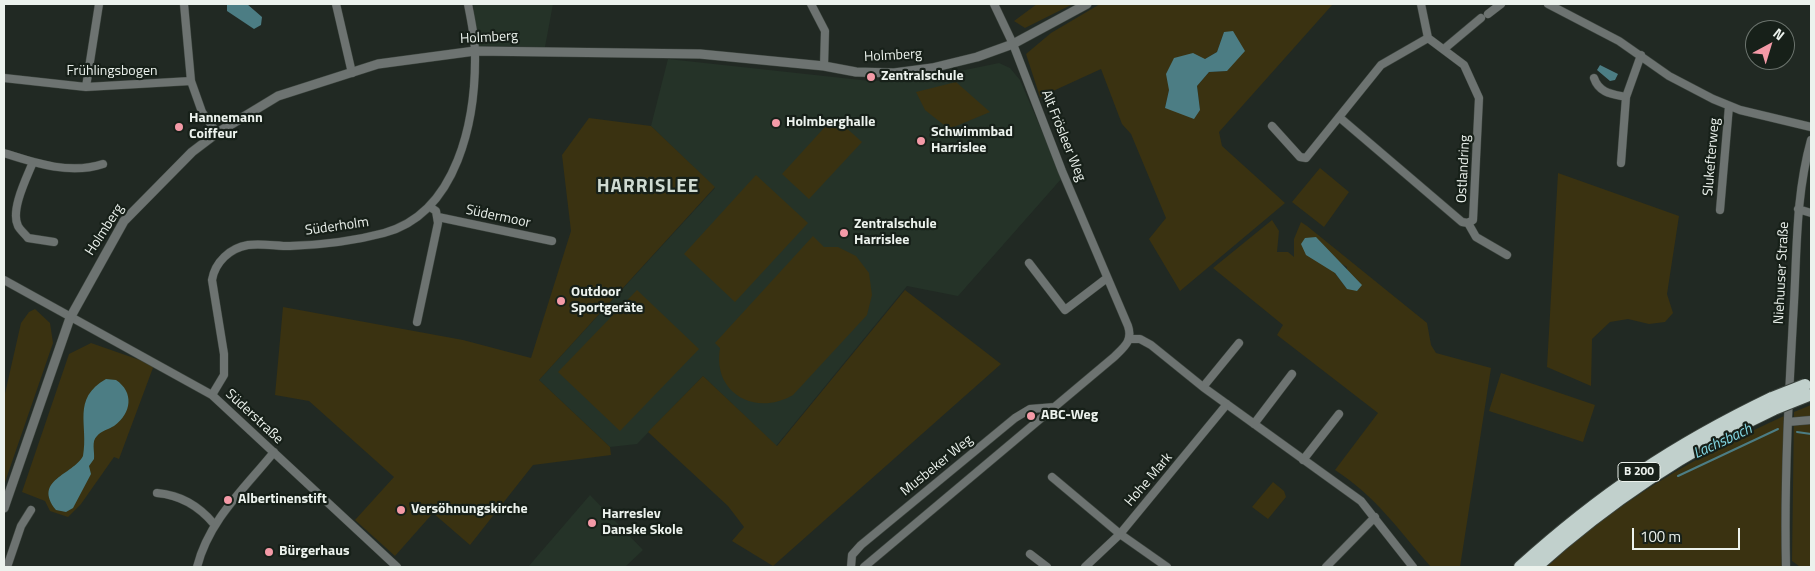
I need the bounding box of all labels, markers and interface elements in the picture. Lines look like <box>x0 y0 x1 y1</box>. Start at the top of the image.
north arrow <box>1745 20 1795 70</box>
text: N <box>1769 23 1789 45</box>
street label: Holmberg <box>460 28 518 48</box>
street label: Holmberg <box>864 46 922 66</box>
street label: Frühlingsbogen <box>67 64 157 80</box>
place label: Zentralschule <box>881 69 964 85</box>
marker: Zentralschule <box>865 71 877 83</box>
street label: Alt Frösleer Weg <box>1037 88 1089 184</box>
place label: Hannemann Coiffeur <box>189 111 263 144</box>
place label: Holmberghalle <box>786 115 875 131</box>
marker: Holmberghalle <box>770 117 782 129</box>
street label: Slukefterweg <box>1700 117 1724 197</box>
marker: Hannemann Coiffeur <box>173 121 185 133</box>
place label: Schwimmbad Harrislee <box>931 125 1013 158</box>
street label: Ostlandring <box>1454 134 1474 204</box>
marker: Schwimmbad Harrislee <box>915 135 927 147</box>
district label: HARRISLEE <box>596 176 700 198</box>
street label: Holmberg <box>82 201 128 259</box>
street label: Südermoor <box>464 202 532 232</box>
street label: Süderholm <box>304 214 370 240</box>
place label: Zentralschule Harrislee <box>854 217 937 250</box>
street label: Niehuuser Straße <box>1771 221 1793 325</box>
marker: Zentralschule Harrislee <box>838 227 850 239</box>
place label: Outdoor Sportgeräte <box>571 285 643 318</box>
marker: Outdoor Sportgeräte <box>555 295 567 307</box>
street label: Süderstraße <box>222 386 286 448</box>
place label: ABC-Weg <box>1041 408 1098 424</box>
marker: ABC-Weg <box>1025 410 1037 422</box>
water label: Lachsbach <box>1691 421 1755 463</box>
street label: Musbeker Weg <box>898 432 976 500</box>
street label: Hohe Mark <box>1122 450 1176 510</box>
road number: B 200 <box>1618 462 1660 482</box>
place label: Albertinenstift <box>238 492 327 508</box>
marker: Albertinenstift <box>222 494 234 506</box>
place label: Versöhnungskirche <box>411 502 528 518</box>
marker: Versöhnungskirche <box>395 504 407 516</box>
place label: Harreslev Danske Skole <box>602 507 683 540</box>
marker: Harreslev Danske Skole <box>586 517 598 529</box>
scale bar <box>1635 518 1742 550</box>
text: 100 m <box>1640 525 1681 548</box>
place label: Bürgerhaus <box>279 544 350 560</box>
marker: Bürgerhaus <box>263 546 275 558</box>

